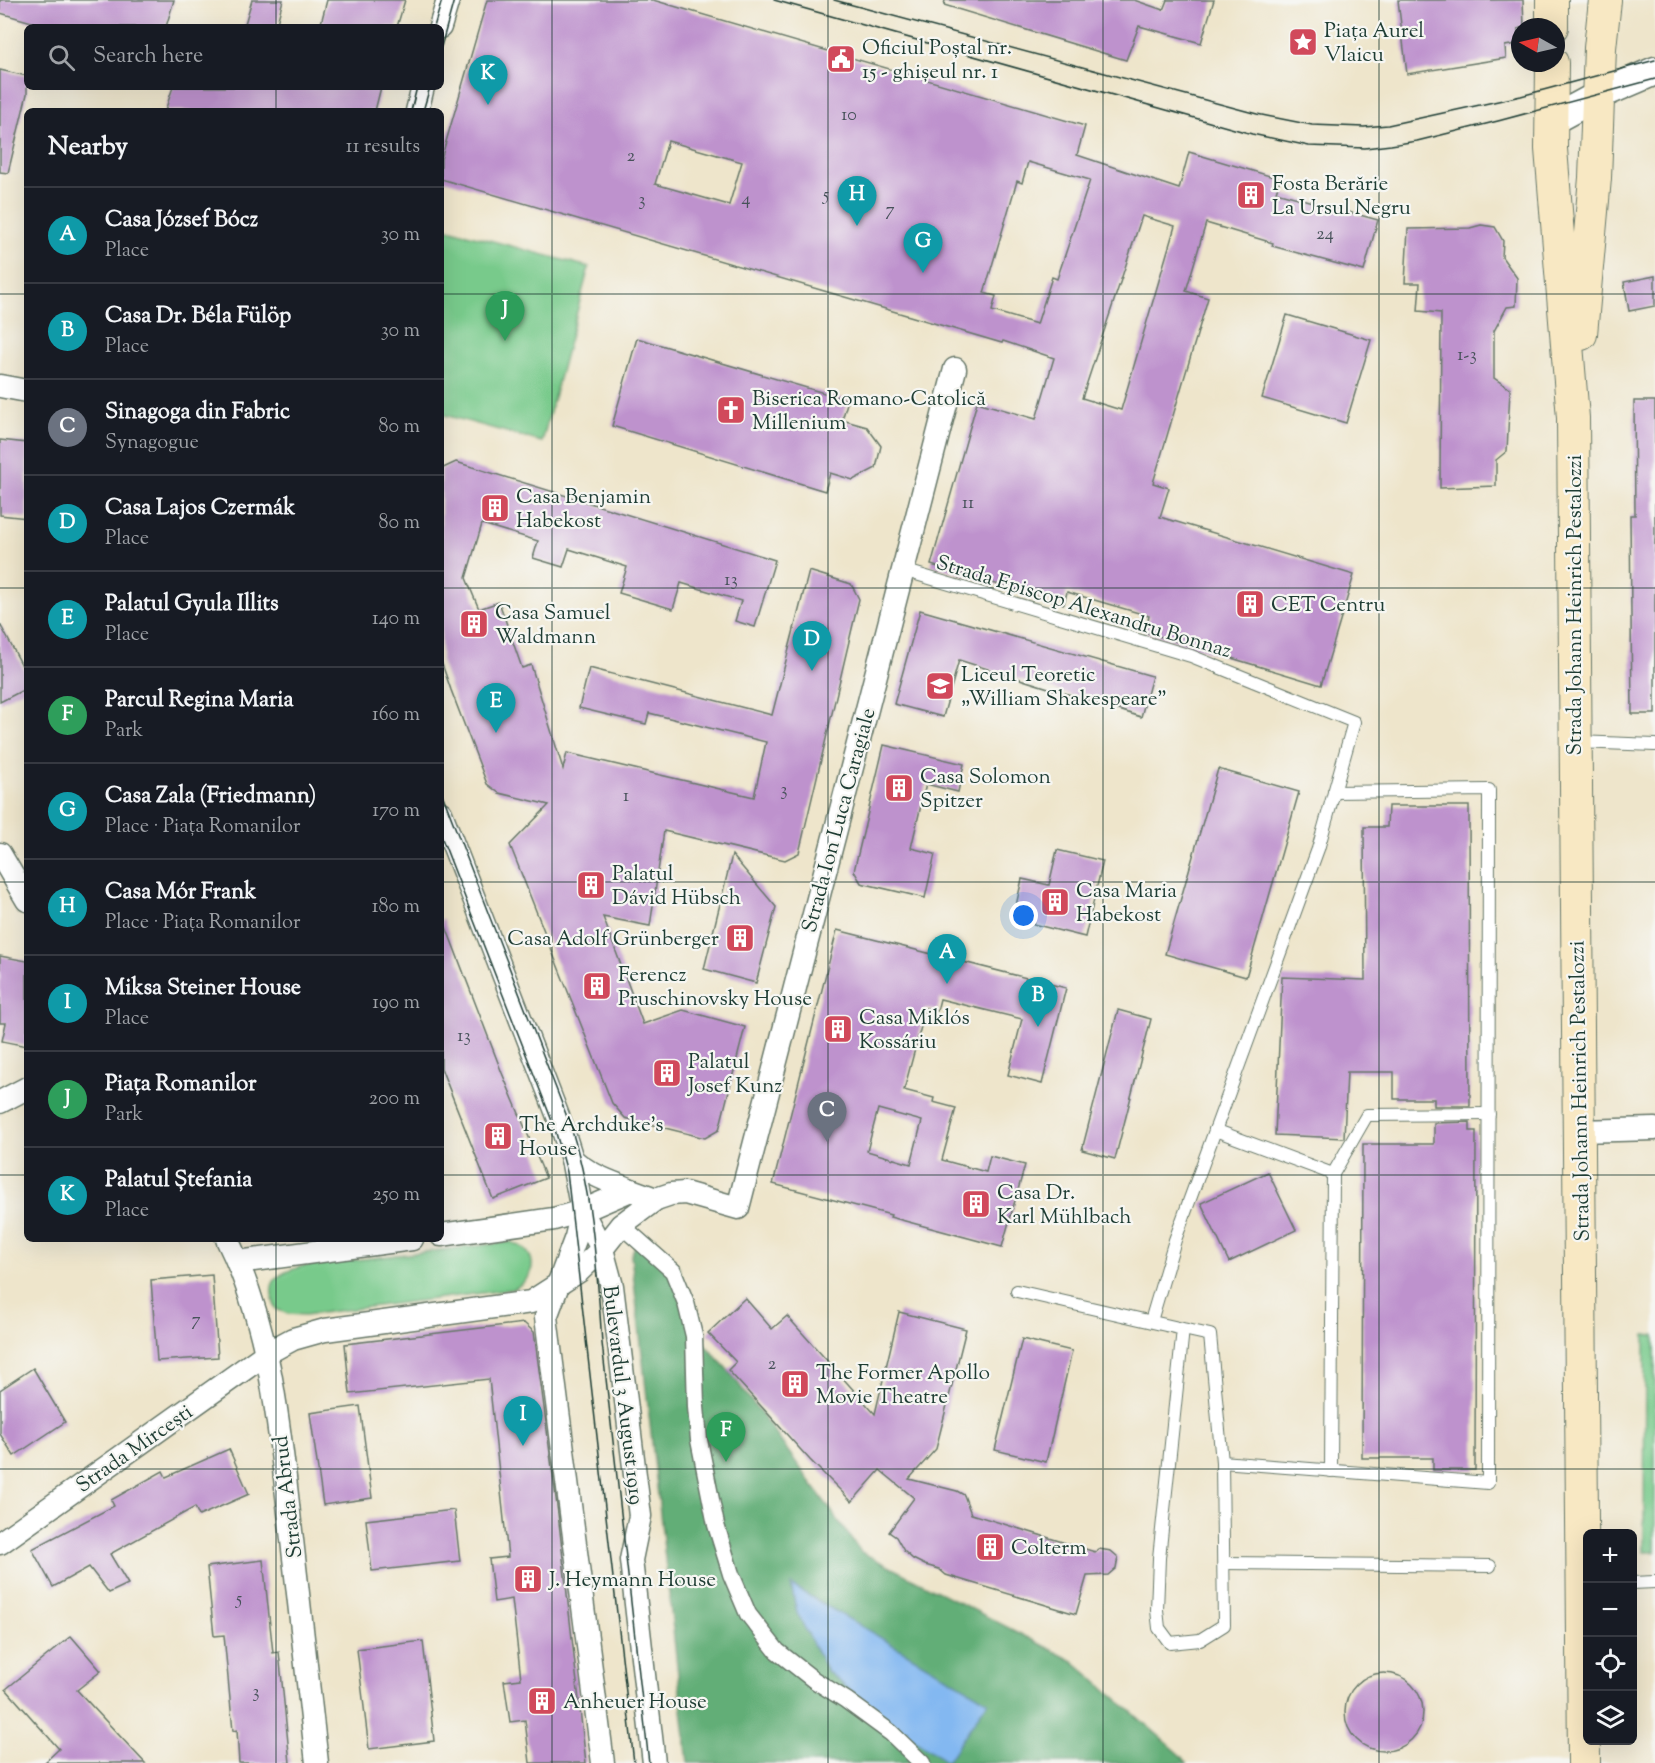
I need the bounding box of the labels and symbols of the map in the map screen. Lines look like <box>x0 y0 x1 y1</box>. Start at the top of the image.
place label: Piața Aurel Vlaicu <box>1324 17 1424 71</box>
north arrow <box>1511 18 1565 72</box>
place icon: Piața Aurel Vlaicu <box>1287 26 1319 58</box>
place label: Oficiul Poștal nr. 15 - ghișeul nr. 1 <box>862 34 1012 88</box>
public building icon: Oficiul Poștal nr. 15 - ghișeul nr. 1 <box>825 43 857 75</box>
pin: K <box>468 56 508 105</box>
house number: 10 <box>841 103 857 129</box>
house number: 2 <box>627 144 636 170</box>
place label: Fosta Berărie La Ursul Negru <box>1272 170 1411 224</box>
pin: H <box>838 176 876 226</box>
building icon: Fosta Berărie La Ursul Negru <box>1235 179 1267 211</box>
house number: 5 <box>822 183 829 209</box>
house number: 4 <box>741 187 751 213</box>
house number: 3 <box>638 188 646 214</box>
house number: 7 <box>885 198 895 224</box>
house number: 24 <box>1316 222 1334 248</box>
pin: G <box>904 224 942 273</box>
pin: J <box>486 292 524 341</box>
house number: 1-3 <box>1457 343 1477 369</box>
place label: Biserica Romano-Catolică Millenium <box>752 385 986 439</box>
church icon: Biserica Romano-Catolică Millenium <box>715 394 747 426</box>
street label: Strada Johann Heinrich Pestalozzi <box>1561 454 1591 756</box>
place label: Casa Benjamin Habekost <box>516 483 651 537</box>
house number: 11 <box>962 491 974 517</box>
building icon: Casa Benjamin Habekost <box>479 492 511 524</box>
street label: Strada Episcop Alexandru Bonnaz <box>932 549 1235 667</box>
house number: 13 <box>724 568 738 594</box>
building icon: CET Centru <box>1234 588 1266 620</box>
place label: CET Centru <box>1271 591 1385 621</box>
place label: Casa Samuel Waldmann <box>495 599 611 653</box>
building icon: Casa Samuel Waldmann <box>458 608 490 640</box>
pin: D <box>792 622 832 671</box>
place label: Liceul Teoretic „William Shakespeare” <box>961 661 1167 715</box>
school or university icon: Liceul Teoretic „William Shakespeare” <box>924 670 956 702</box>
pin: E <box>476 684 516 733</box>
street label: Strada Ion Luca Caragiale <box>796 705 884 936</box>
place label: Casa Solomon Spitzer <box>920 763 1051 817</box>
building icon: Casa Solomon Spitzer <box>883 772 915 804</box>
house number: 3 <box>780 778 788 804</box>
house number: 1 <box>623 784 629 810</box>
place label: Palatul Dávid Hübsch <box>612 860 741 914</box>
building icon: Palatul Dávid Hübsch <box>575 869 607 901</box>
place label: Casa Maria Habekost <box>1076 877 1177 931</box>
building icon: Casa Maria Habekost <box>1039 886 1071 918</box>
your location <box>1009 901 1038 930</box>
building icon: Casa Adolf Grünberger <box>724 922 756 954</box>
place label: Casa Adolf Grünberger <box>507 925 719 955</box>
pin: A <box>928 934 966 984</box>
street label: Strada Johann Heinrich Pestalozzi <box>1563 940 1599 1242</box>
place label: Ferencz Pruschinovsky House <box>618 961 812 1015</box>
building icon: Ferencz Pruschinovsky House <box>581 970 613 1002</box>
pin: B <box>1018 978 1058 1027</box>
place label: Casa Miklós Kossáriu <box>859 1004 970 1058</box>
building icon: Casa Miklós Kossáriu <box>822 1013 854 1045</box>
house number: 13 <box>457 1024 471 1050</box>
place label: Palatul Josef Kunz <box>687 1048 782 1102</box>
building icon: Palatul Josef Kunz <box>651 1057 683 1089</box>
pin: C <box>808 1092 846 1142</box>
place label: The Archduke's House <box>519 1111 664 1165</box>
building icon: The Archduke's House <box>482 1120 514 1152</box>
place label: Casa Dr. Karl Mühlbach <box>997 1179 1132 1233</box>
building icon: Casa Dr. Karl Mühlbach <box>960 1188 992 1220</box>
street label: Bulevardul 3 August 1919 <box>594 1284 650 1507</box>
house number: 7 <box>191 1308 201 1334</box>
house number: 2 <box>768 1352 777 1378</box>
place label: The Former Apollo Movie Theatre <box>816 1359 990 1413</box>
building icon: The Former Apollo Movie Theatre <box>779 1368 811 1400</box>
pin: I <box>504 1396 542 1446</box>
street label: Strada Mircești <box>71 1398 200 1501</box>
pin: F <box>706 1412 746 1462</box>
street label: Strada Abrud <box>267 1434 311 1560</box>
building icon: Colterm <box>974 1531 1006 1563</box>
place label: Colterm <box>1011 1534 1087 1564</box>
building icon: J. Heymann House <box>512 1563 544 1595</box>
place label: J. Heymann House <box>548 1566 716 1596</box>
house number: 5 <box>235 1587 242 1613</box>
house number: 3 <box>252 1680 260 1706</box>
building icon: Anheuer House <box>526 1685 558 1717</box>
place label: Anheuer House <box>563 1688 707 1718</box>

